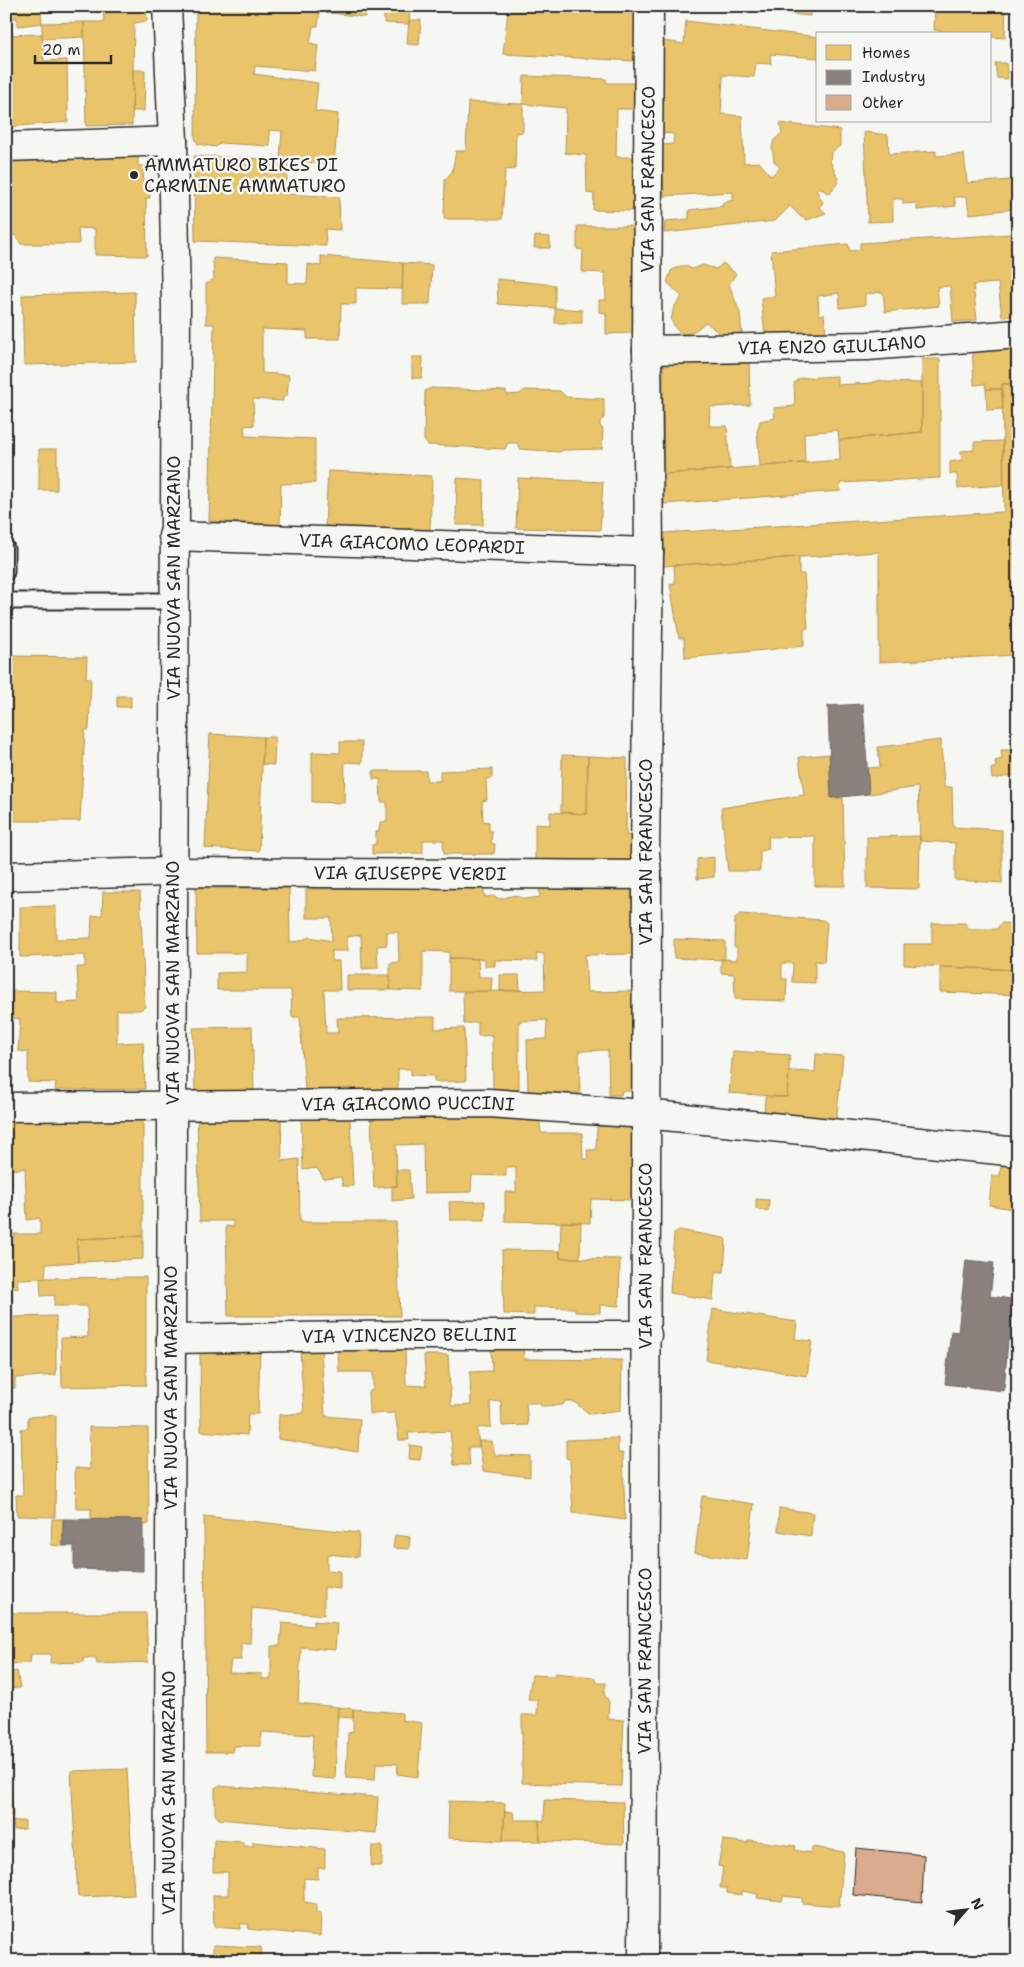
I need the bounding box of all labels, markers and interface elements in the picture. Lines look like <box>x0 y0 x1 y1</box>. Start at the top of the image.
scale bar <box>35 32 111 64</box>
legend <box>816 32 992 122</box>
text: 20 m <box>42 40 81 60</box>
text: Homes <box>862 43 910 63</box>
text: Industry <box>862 67 926 87</box>
street label: VIA SAN FRANCESCO <box>635 86 661 273</box>
text: Other <box>862 93 904 113</box>
place label: AMMATURO BIKES DI CARMINE AMMATURO <box>144 153 346 198</box>
marker: AMMATURO BIKES DI CARMINE AMMATURO <box>128 169 140 181</box>
street label: VIA ENZO GIULIANO <box>737 329 927 360</box>
street label: VIA NUOVA SAN MARZANO <box>162 456 186 700</box>
street label: VIA GIACOMO LEOPARDI <box>298 528 525 560</box>
street label: VIA SAN FRANCESCO <box>634 759 658 945</box>
street label: VIA NUOVA SAN MARZANO <box>161 861 185 1105</box>
street label: VIA GIUSEPPE VERDI <box>313 861 506 886</box>
street label: VIA GIACOMO PUCCINI <box>301 1091 516 1117</box>
street label: VIA SAN FRANCESCO <box>633 1162 658 1349</box>
street label: VIA NUOVA SAN MARZANO <box>159 1266 183 1510</box>
street label: VIA VINCENZO BELLINI <box>301 1323 517 1349</box>
street label: VIA SAN FRANCESCO <box>633 1568 657 1755</box>
street label: VIA NUOVA SAN MARZANO <box>157 1671 181 1915</box>
north arrow <box>942 1884 992 1934</box>
text: N <box>967 1895 988 1913</box>

